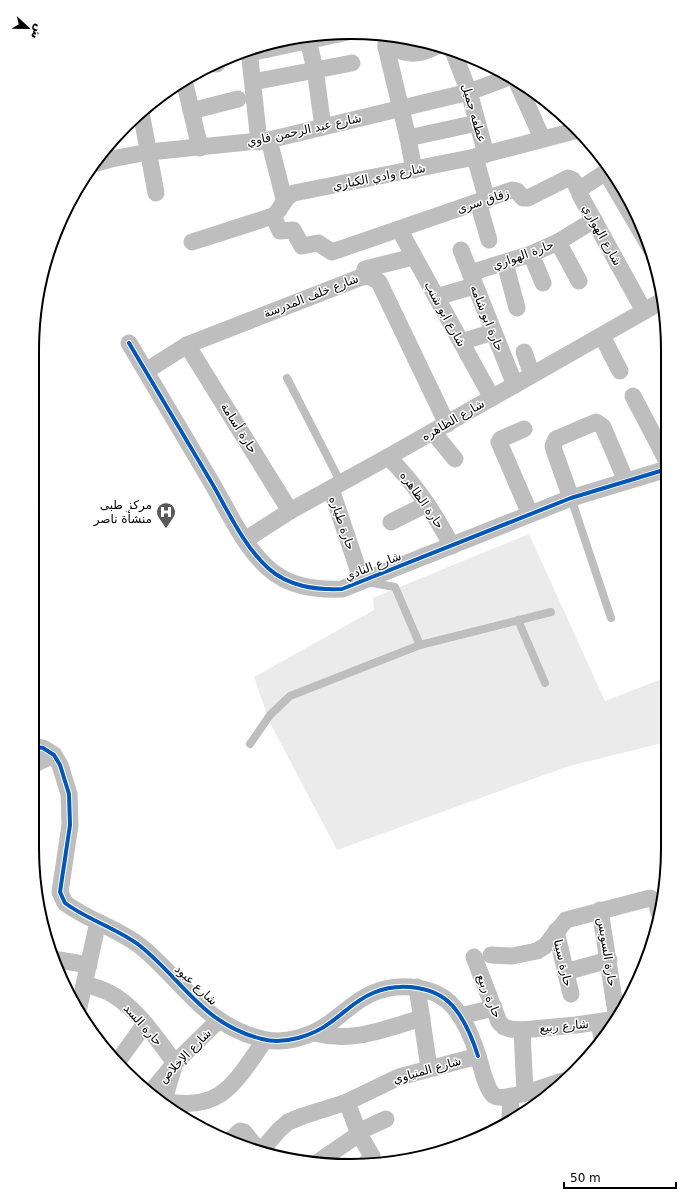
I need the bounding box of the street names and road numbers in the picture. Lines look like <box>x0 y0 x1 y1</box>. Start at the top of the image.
street label: عطفه جميل <box>459 82 489 144</box>
street label: شارع عبد الرحمن فاوي <box>245 111 363 150</box>
street label: شارع وادي الكباري <box>331 161 427 194</box>
street label: زقاق سرى <box>455 186 512 217</box>
street label: شارع الهواري <box>579 202 625 268</box>
street label: حارة الهواري <box>490 237 556 273</box>
street label: شارع خلف المدرسة <box>262 271 361 321</box>
street label: شارع ابو شنب <box>420 279 469 350</box>
street label: حارة ابو شامه <box>466 283 507 354</box>
street label: شارع الظاهره <box>419 396 487 444</box>
street label: حارة أسامة <box>217 400 261 456</box>
street label: حارة الظاهره <box>396 469 447 532</box>
street label: حارة طياره <box>325 494 358 552</box>
street label: شارع النادي <box>343 549 404 584</box>
street label: حارة السويس <box>594 917 619 988</box>
street label: حارة سينا <box>550 938 575 988</box>
street label: شارع عبود <box>171 962 220 1009</box>
street label: حارة ربيع <box>473 972 504 1020</box>
street label: حارة السد <box>120 1001 165 1049</box>
street label: شارع ربيع <box>539 1017 589 1036</box>
street label: شارع الإخلاص <box>156 1026 215 1087</box>
street label: شارع المنياوي <box>391 1054 463 1087</box>

